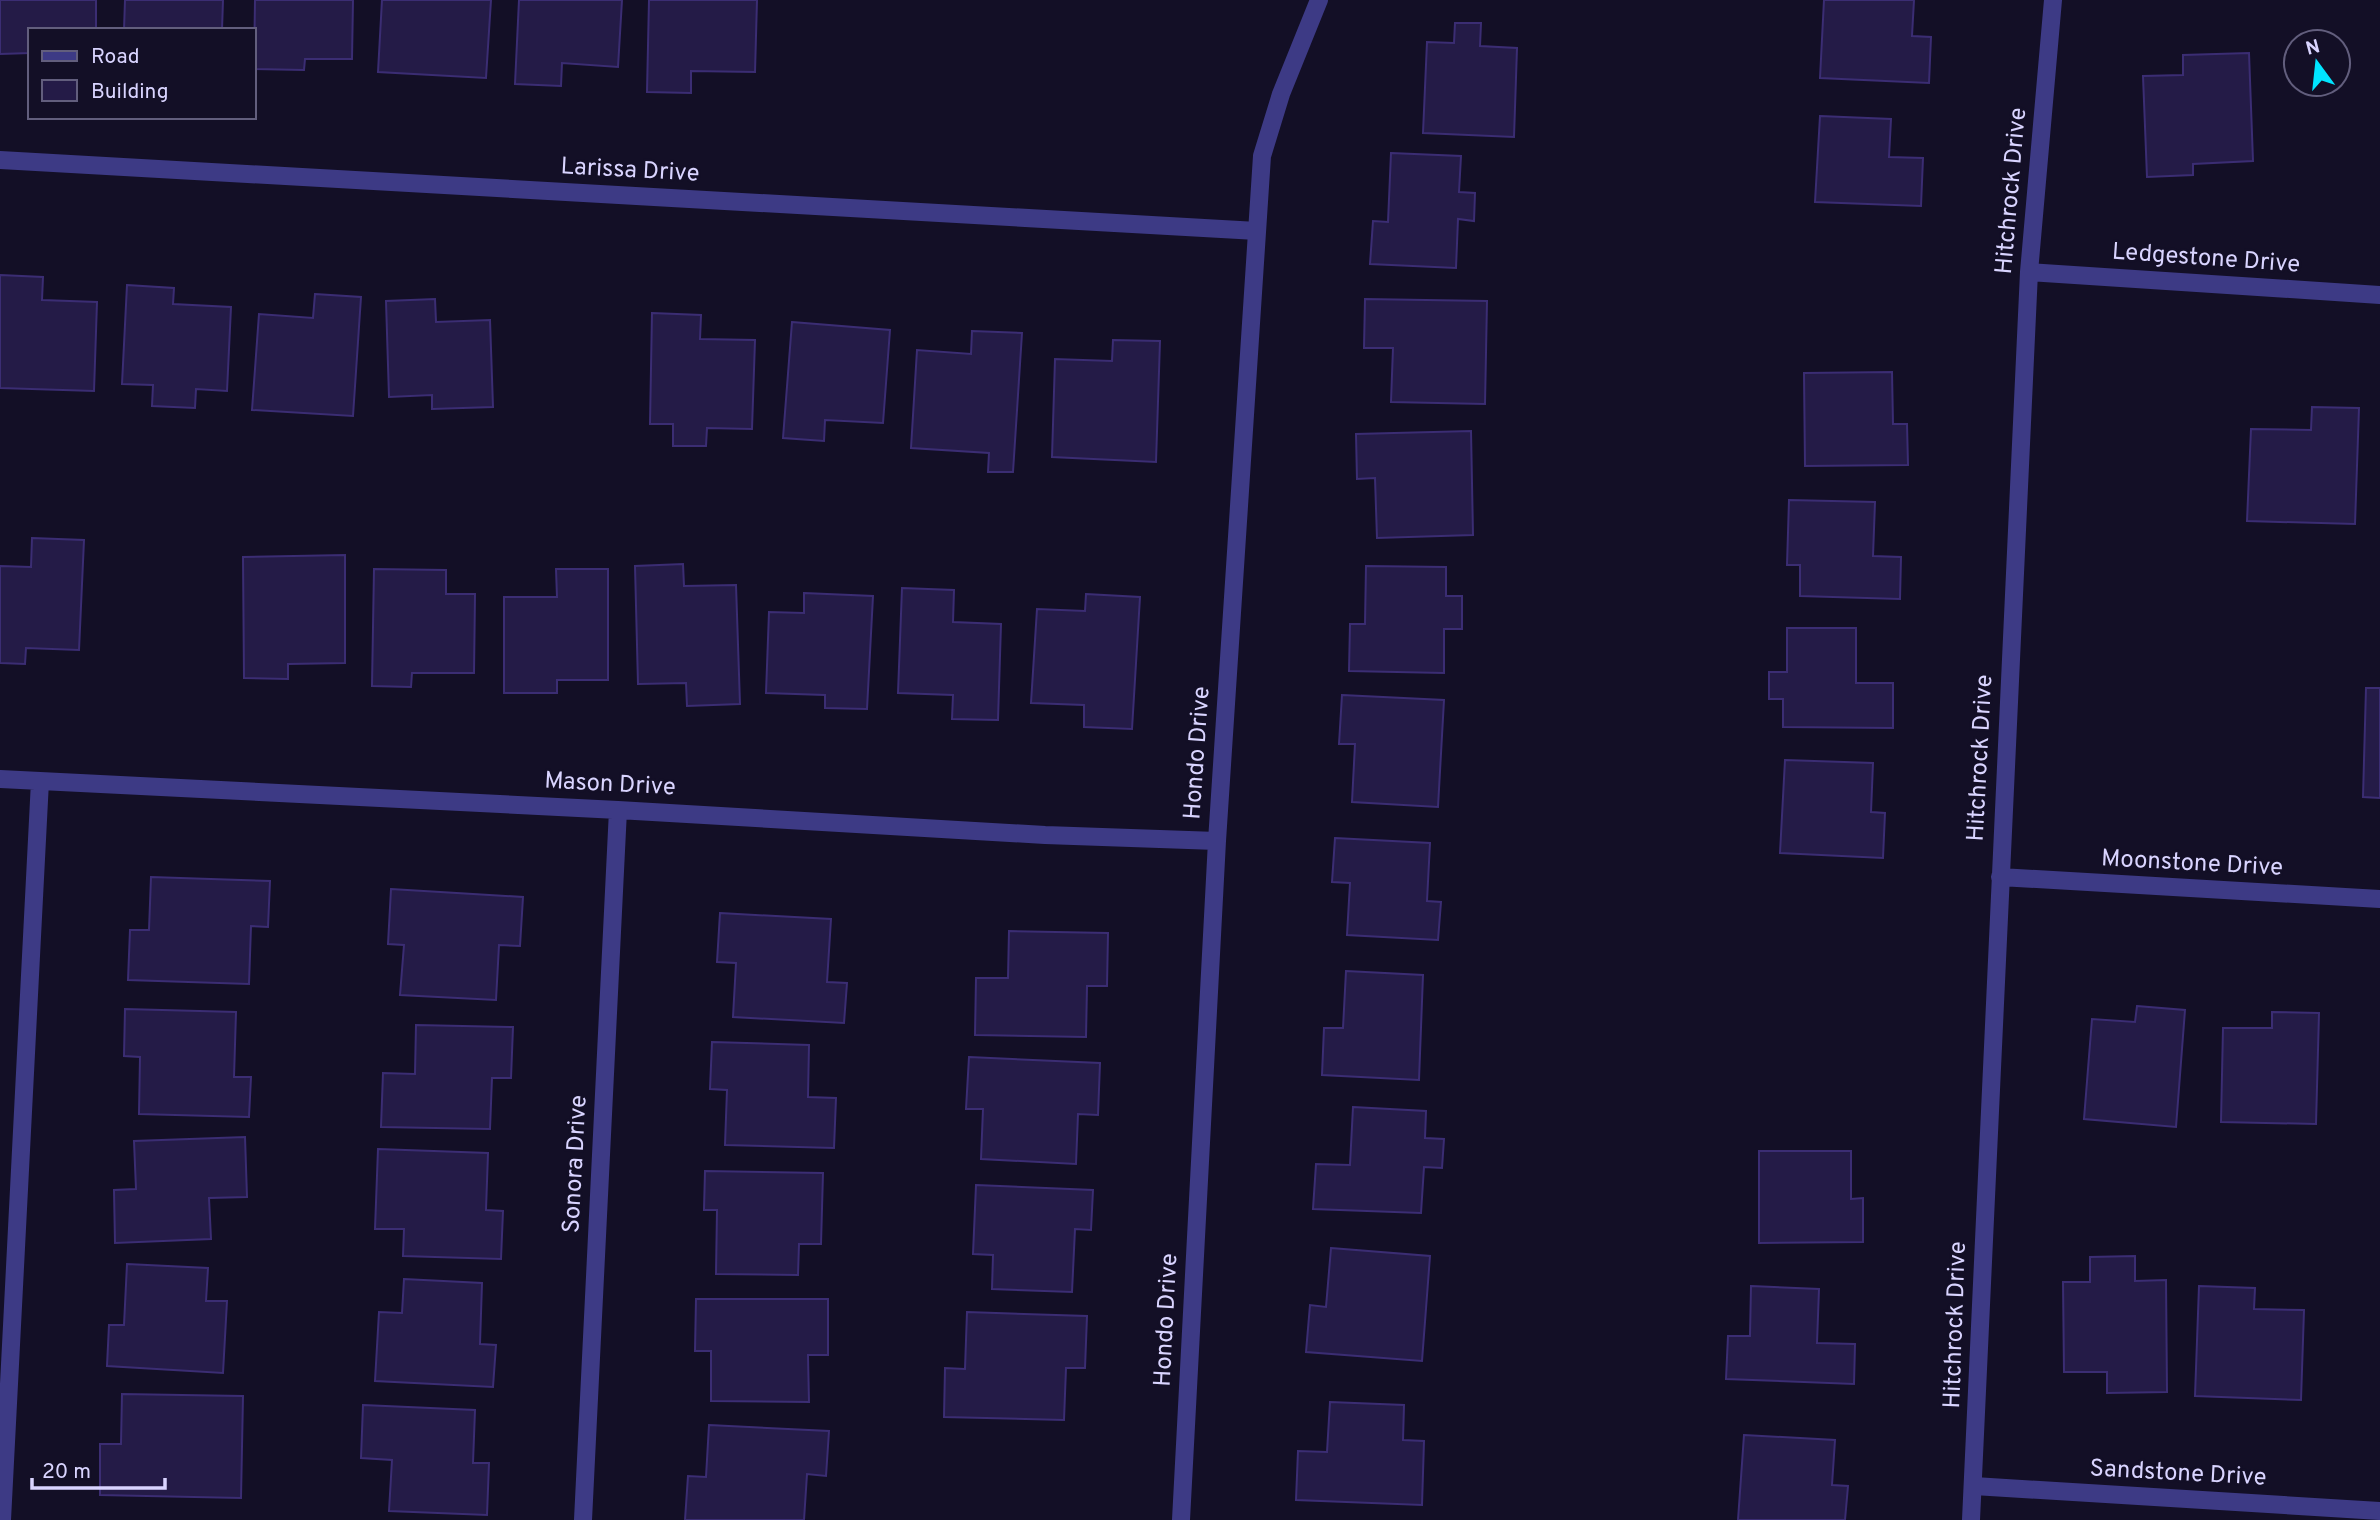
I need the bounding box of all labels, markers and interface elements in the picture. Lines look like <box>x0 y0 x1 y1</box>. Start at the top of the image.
legend <box>28 28 256 119</box>
north arrow <box>2282 28 2352 98</box>
text: N <box>2303 35 2323 62</box>
text: Road <box>91 44 140 71</box>
text: Building <box>91 79 169 106</box>
street label: Hitchrock Drive <box>1990 106 2034 276</box>
street label: Larissa Drive <box>560 152 700 190</box>
street label: Ledgestone Drive <box>2111 237 2301 281</box>
street label: Hitchrock Drive <box>1962 674 2000 842</box>
street label: Hondo Drive <box>1178 685 1218 821</box>
street label: Mason Drive <box>544 767 676 803</box>
street label: Moonstone Drive <box>2100 844 2284 884</box>
street label: Sonora Drive <box>557 1094 595 1234</box>
street label: Hitchrock Drive <box>1938 1241 1974 1409</box>
street label: Hondo Drive <box>1149 1253 1185 1387</box>
scale bar <box>32 1446 164 1490</box>
street label: Sandstone Drive <box>2089 1454 2267 1494</box>
text: 20 m <box>42 1459 91 1486</box>

